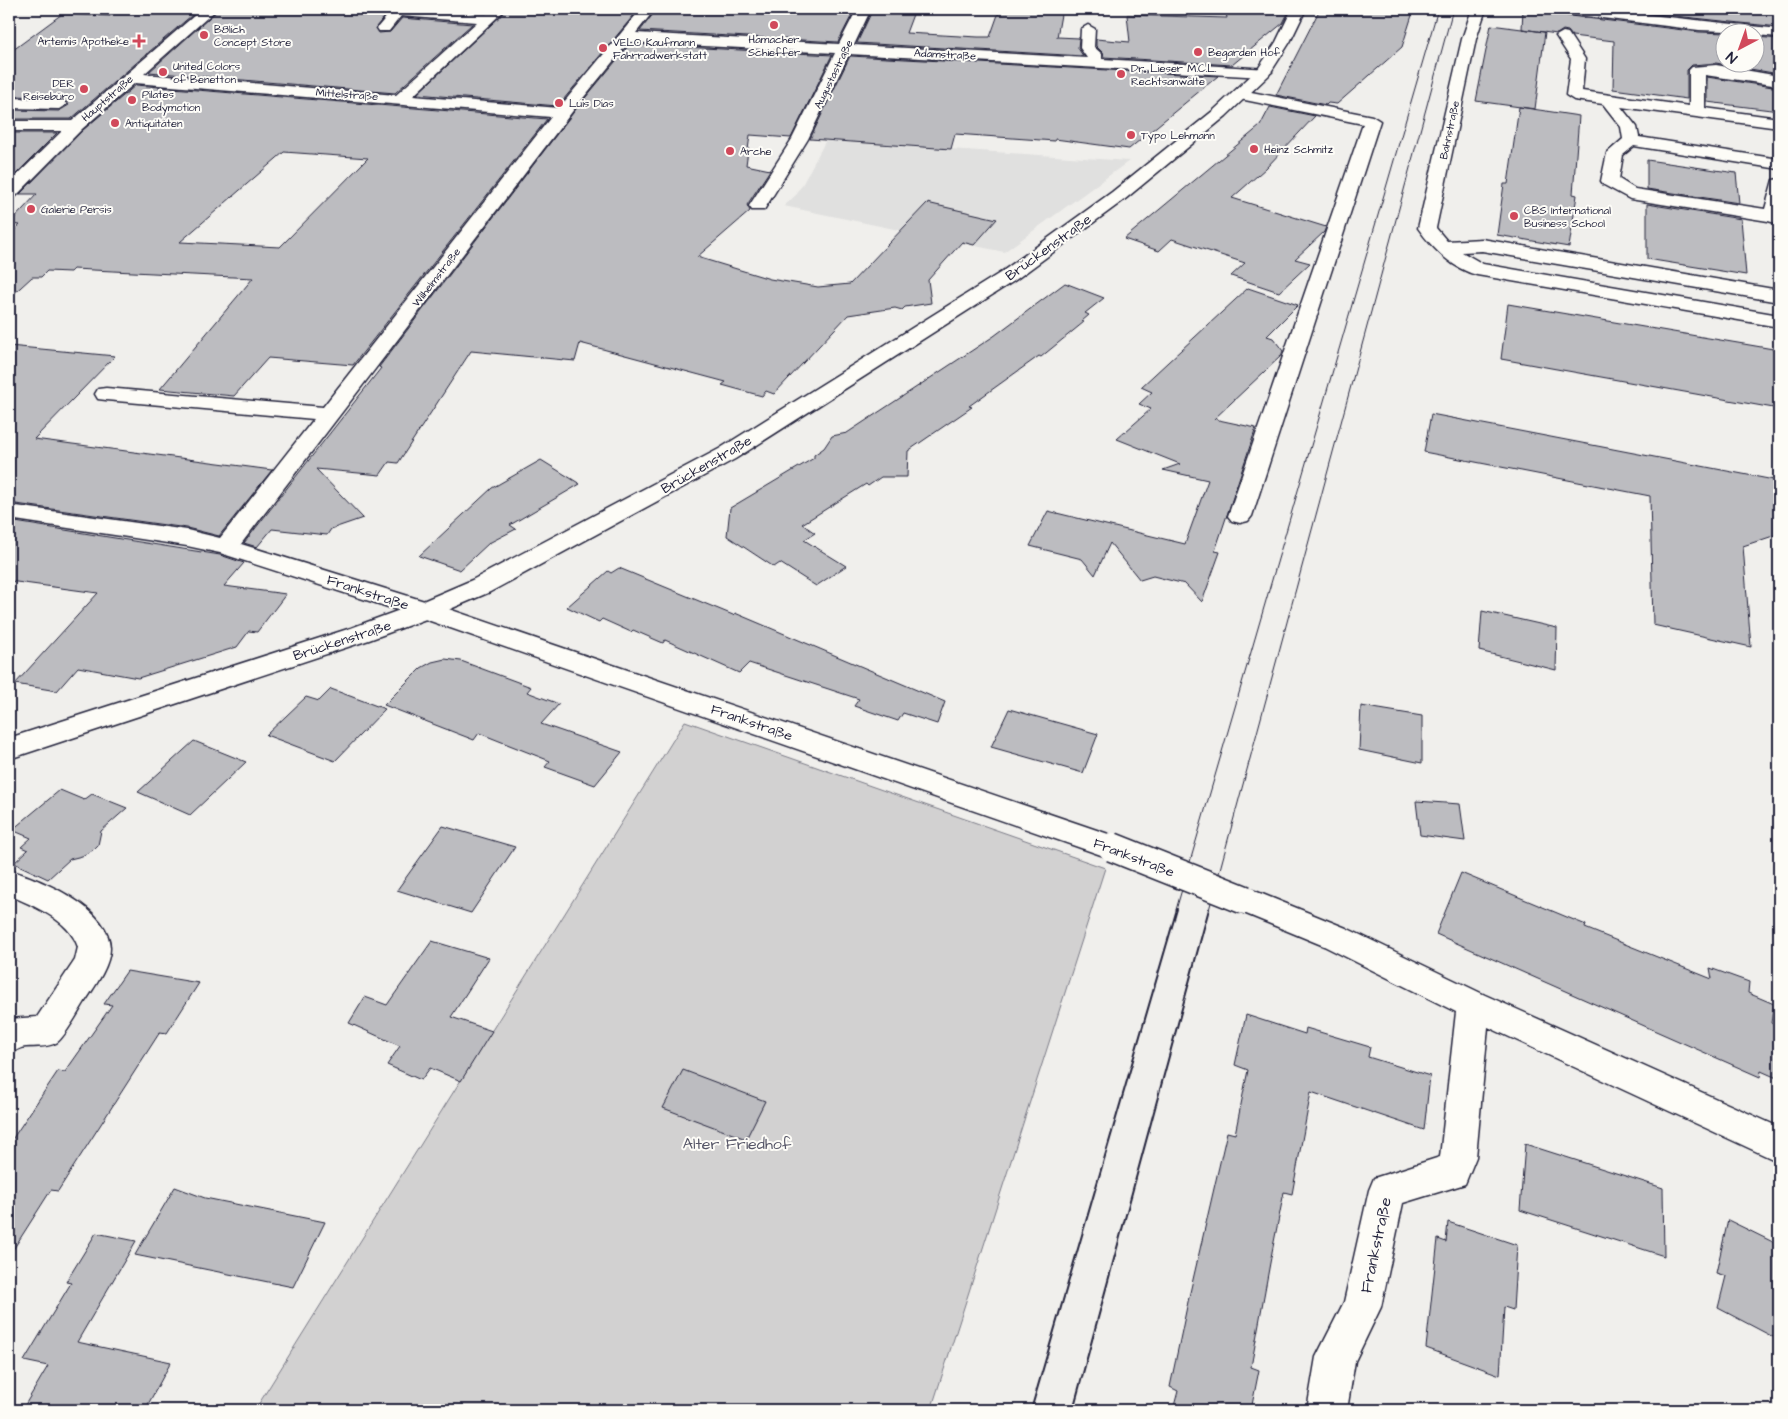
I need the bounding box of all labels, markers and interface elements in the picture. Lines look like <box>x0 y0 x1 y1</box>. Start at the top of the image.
marker: Hamacher Schieffer <box>768 19 780 31</box>
place label: B8lich Concept Store <box>214 22 291 50</box>
north arrow <box>1716 22 1766 72</box>
marker: B8lich Concept Store <box>198 29 210 41</box>
place label: Hamacher Schieffer <box>748 32 800 60</box>
place label: Artemis Apotheke <box>37 34 129 49</box>
marker: Artemis Apotheke <box>133 35 145 47</box>
place label: VELO Kaufmann Fahrradwerkstatt <box>613 35 708 63</box>
street label: Augustastraße <box>810 37 858 112</box>
marker: VELO Kaufmann Fahrradwerkstatt <box>597 42 609 54</box>
street label: Adamstraße <box>913 45 976 64</box>
place label: Begarden Hof <box>1208 45 1280 61</box>
marker: Begarden Hof <box>1192 46 1204 58</box>
text: N <box>1722 46 1742 67</box>
place label: United Colors of Benetton <box>173 59 241 87</box>
place label: Dr. Lieser M.C.L. Rechtsanwälte <box>1131 61 1217 89</box>
marker: United Colors of Benetton <box>157 66 169 78</box>
marker: Dr. Lieser M.C.L. Rechtsanwälte <box>1115 68 1127 80</box>
street label: Hauptstraße <box>78 72 136 125</box>
place label: DER Reisebüro <box>23 76 75 104</box>
marker: DER Reisebüro <box>78 83 90 95</box>
street label: Mittelstraße <box>315 85 379 104</box>
place label: Pilates Bodymotion <box>142 87 201 116</box>
marker: Pilates Bodymotion <box>126 94 138 106</box>
place label: Luis Dias <box>569 96 614 111</box>
marker: Luis Dias <box>553 97 565 109</box>
street label: Bahnstraße <box>1436 99 1463 161</box>
place label: Antiquitäten <box>125 116 183 131</box>
marker: Antiquitäten <box>109 117 121 129</box>
place label: Typo Lehmann <box>1141 128 1215 144</box>
marker: Typo Lehmann <box>1125 129 1137 141</box>
place label: Heinz Schmitz <box>1264 142 1334 157</box>
marker: Heinz Schmitz <box>1248 143 1260 155</box>
place label: Arche <box>740 144 772 159</box>
marker: Arche <box>724 145 736 157</box>
place label: Galerie Persis <box>41 202 112 217</box>
marker: Galerie Persis <box>25 203 37 215</box>
place label: CBS International Business School <box>1524 203 1611 231</box>
street label: Brückenstraße <box>1001 210 1096 286</box>
marker: CBS International Business School <box>1508 210 1520 222</box>
street label: Wilhelmstraße <box>409 245 464 310</box>
street label: Brückenstraße <box>657 431 756 499</box>
street label: Frankstraße <box>324 570 412 616</box>
street label: Brückenstraße <box>291 616 394 666</box>
street label: Frankstraße <box>708 700 796 746</box>
street label: Frankstraße <box>1090 833 1177 883</box>
park label: Alter Friedhof <box>683 1133 792 1155</box>
street label: Frankstraße <box>1355 1195 1397 1295</box>

